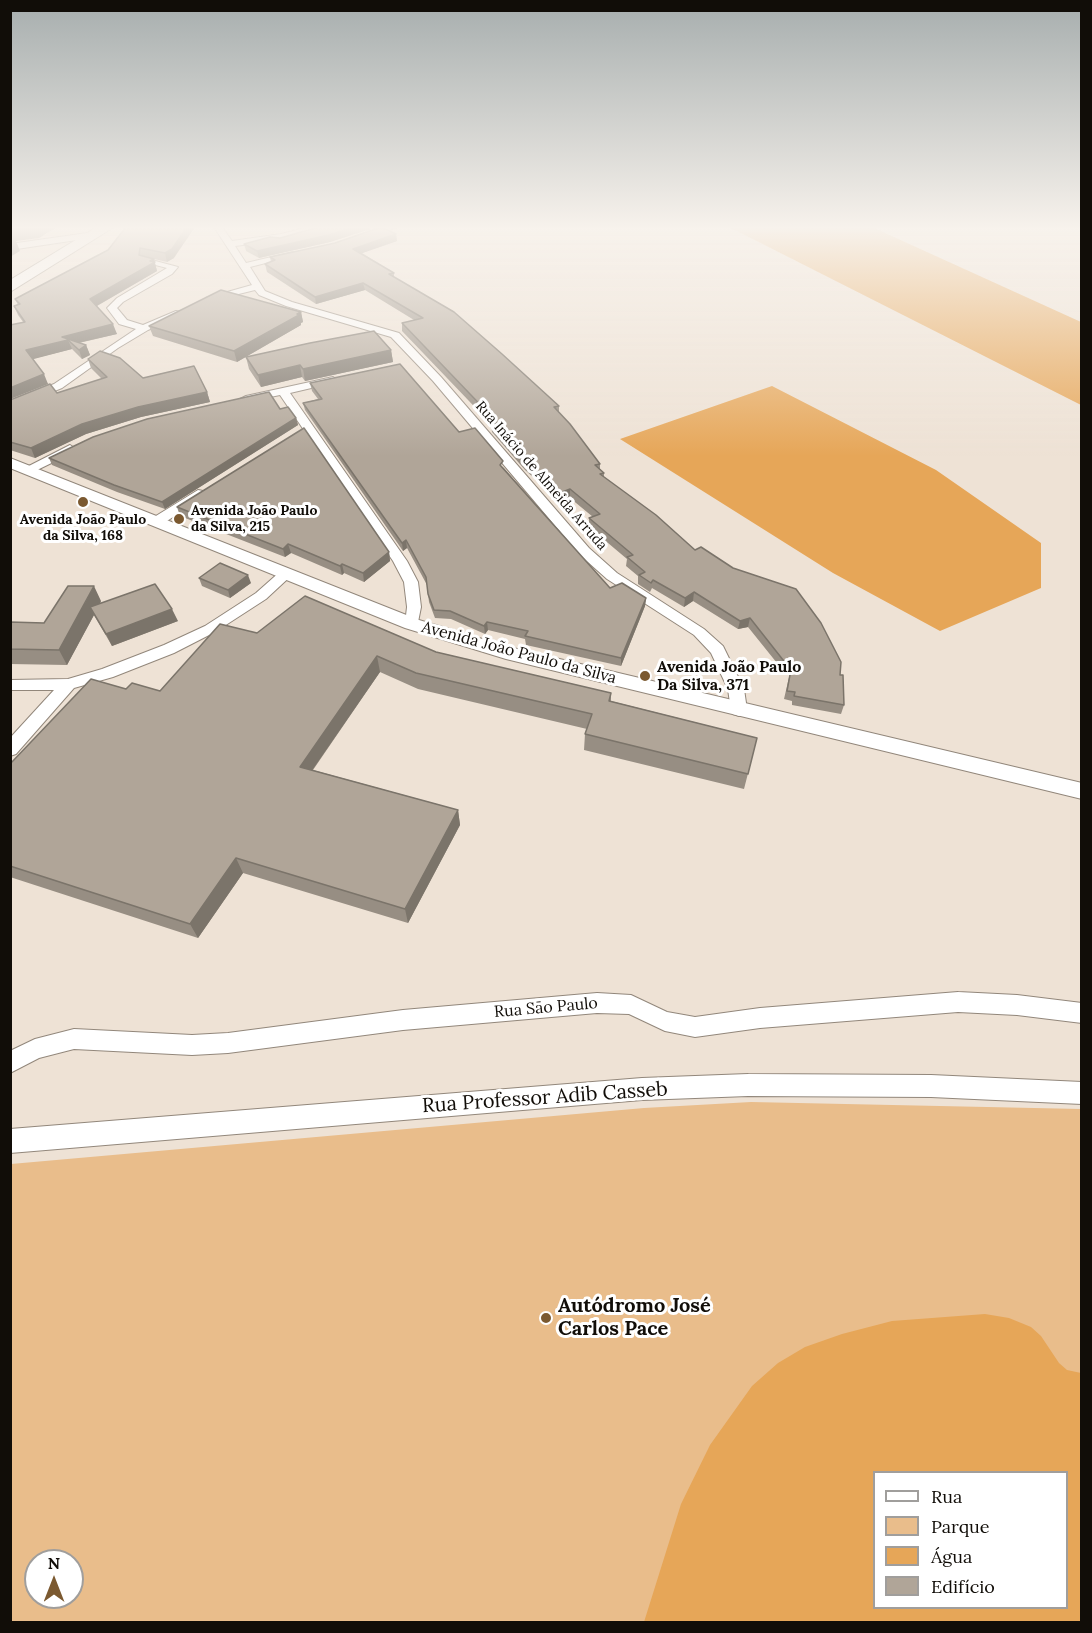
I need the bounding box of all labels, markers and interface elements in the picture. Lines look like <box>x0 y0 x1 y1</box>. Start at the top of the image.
street label: Rua Inácio de Almeida Arruda <box>472 398 610 554</box>
marker: Avenida João Paulo da Silva, 168 <box>76 495 90 509</box>
place label: Avenida João Paulo da Silva, 215 <box>191 503 317 536</box>
place label: Avenida João Paulo da Silva, 168 <box>20 512 146 544</box>
marker: Avenida João Paulo da Silva, 215 <box>172 512 186 526</box>
street label: Avenida João Paulo da Silva <box>420 618 618 688</box>
place label: Avenida João Paulo Da Silva, 371 <box>657 657 801 695</box>
marker: Avenida João Paulo Da Silva, 371 <box>638 669 652 683</box>
street label: Rua Sāo Paulo <box>493 994 599 1022</box>
street label: Rua Professor Adib Casseb <box>421 1077 669 1119</box>
place label: Autódromo José Carlos Pace <box>558 1294 711 1341</box>
marker: Autódromo José Carlos Pace <box>539 1311 553 1325</box>
legend <box>873 1471 1068 1609</box>
text: Rua <box>931 1485 962 1508</box>
text: Parque <box>931 1515 990 1538</box>
text: Água <box>931 1545 972 1568</box>
north arrow <box>24 1549 84 1609</box>
text: N <box>48 1553 60 1573</box>
text: Edifício <box>931 1575 995 1598</box>

